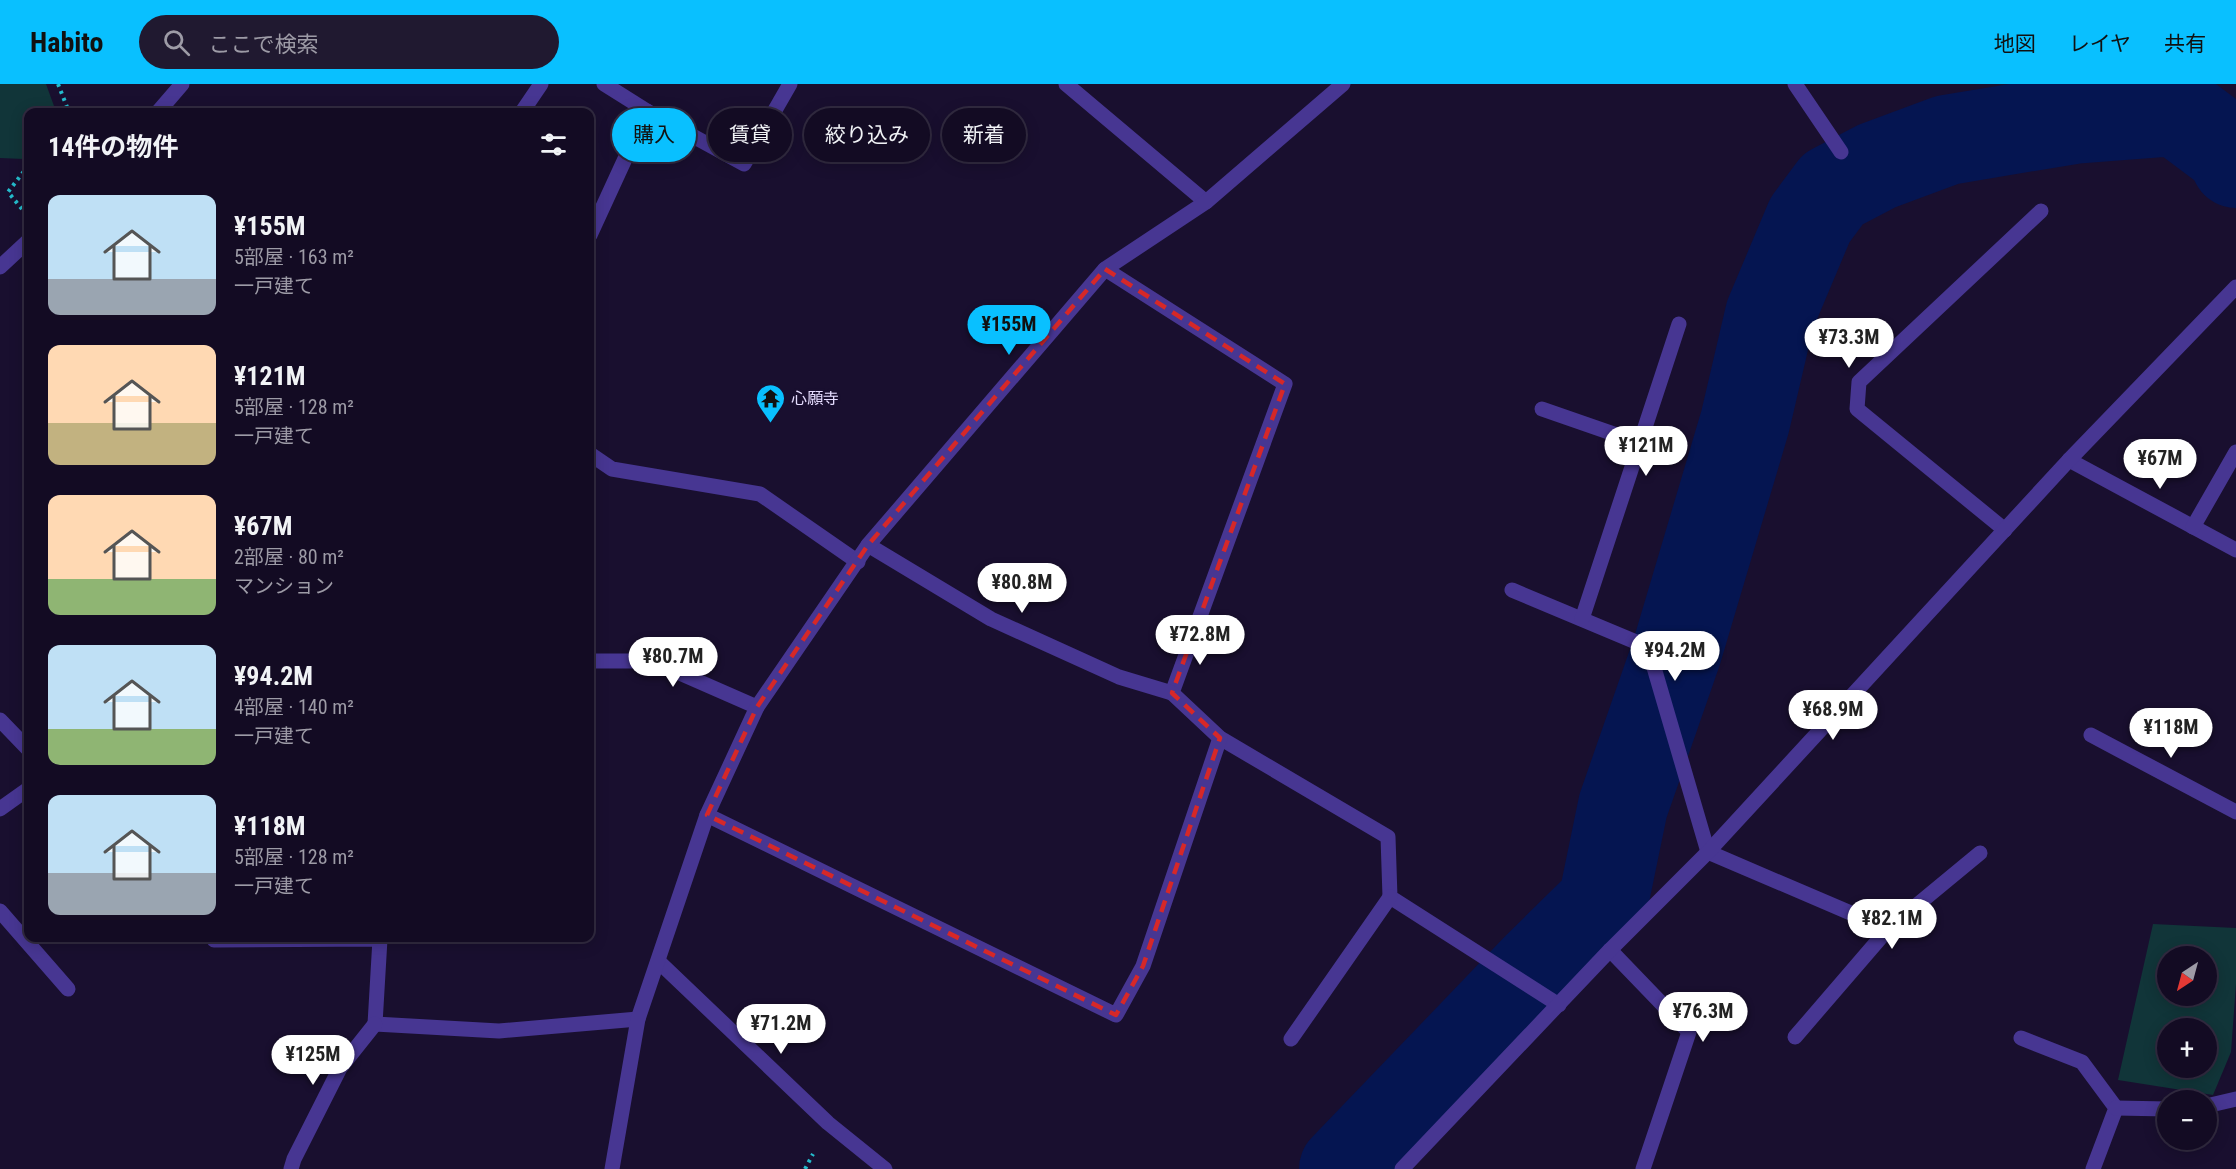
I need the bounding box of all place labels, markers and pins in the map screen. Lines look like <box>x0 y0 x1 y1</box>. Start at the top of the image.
pin: ¥155M <box>967 305 1051 356</box>
pin: ¥73.3M <box>1800 318 1898 369</box>
temple icon: 心願寺 <box>754 382 786 424</box>
place label: 心願寺 <box>791 389 839 408</box>
pin: ¥121M <box>1604 426 1688 477</box>
pin: ¥67M <box>2124 439 2196 490</box>
pin: ¥80.8M <box>973 563 1071 614</box>
pin: ¥72.8M <box>1151 615 1249 666</box>
pin: ¥94.2M <box>1626 631 1724 682</box>
pin: ¥80.7M <box>624 637 722 688</box>
pin: ¥68.9M <box>1784 690 1882 741</box>
pin: ¥118M <box>2129 708 2213 759</box>
pin: ¥82.1M <box>1843 899 1941 950</box>
pin: ¥76.3M <box>1654 992 1752 1043</box>
pin: ¥71.2M <box>732 1004 830 1055</box>
pin: ¥125M <box>271 1035 355 1086</box>

